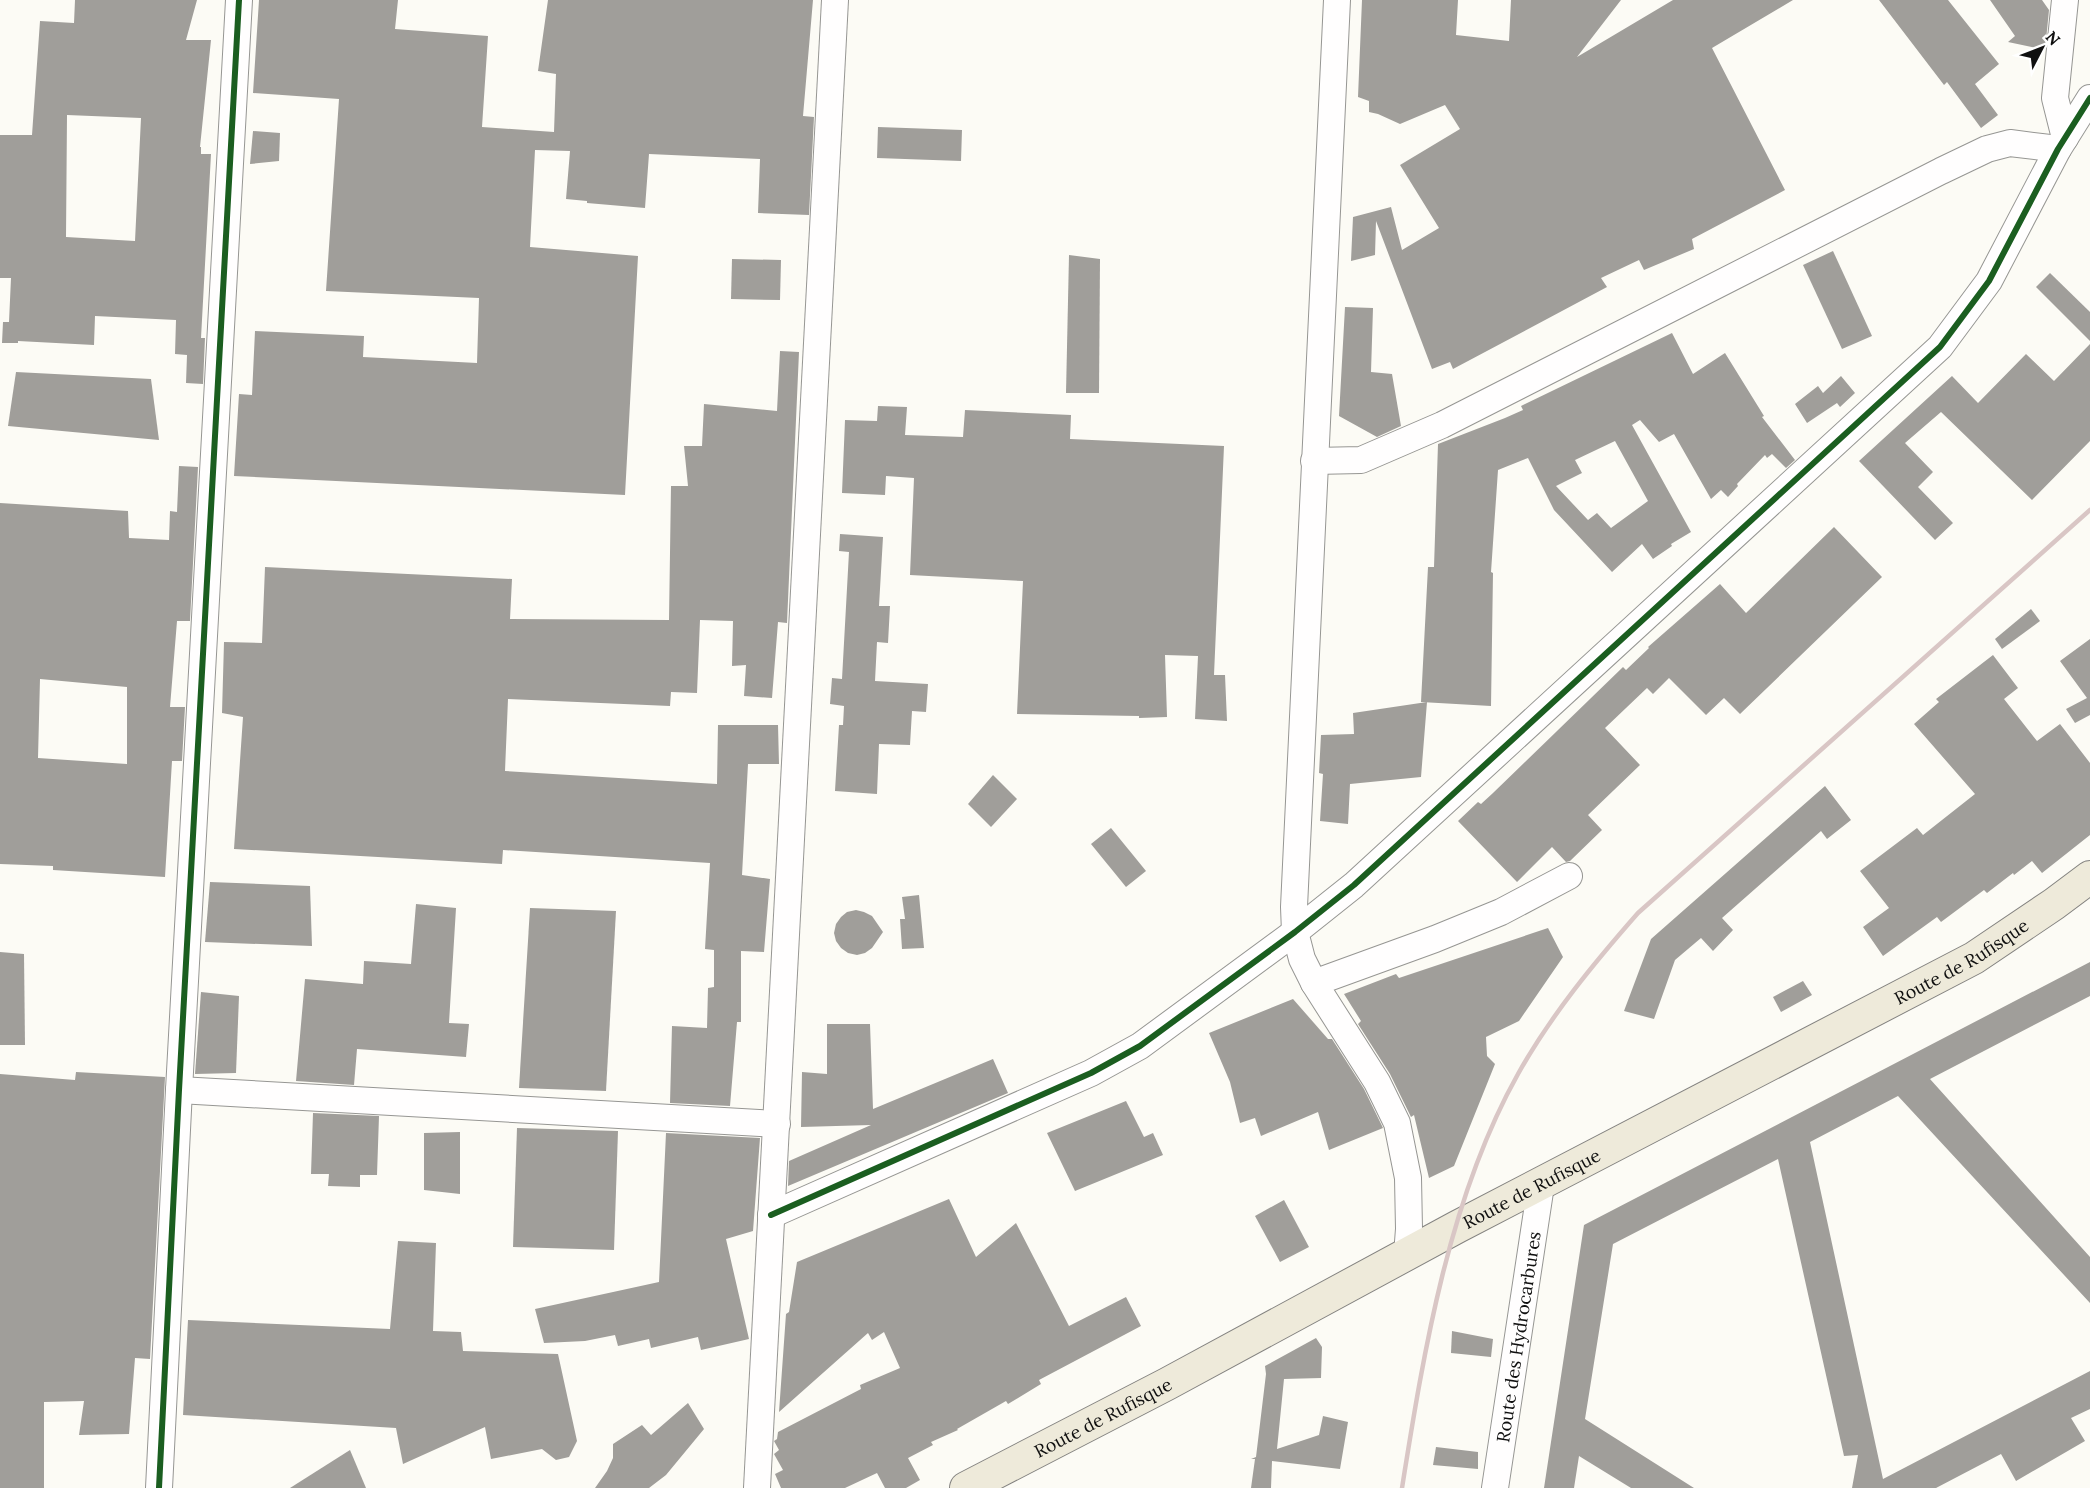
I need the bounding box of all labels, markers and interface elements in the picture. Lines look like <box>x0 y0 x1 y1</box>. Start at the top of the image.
north arrow <box>2012 18 2072 78</box>
text: N <box>2042 27 2065 49</box>
street label: Route de Rufisque <box>1890 913 2033 1009</box>
street label: Route de Rufisque <box>1459 1143 1604 1233</box>
street label: Route des Hydrocarbures <box>1491 1230 1545 1444</box>
street label: Route de Rufisque <box>1030 1372 1176 1462</box>

